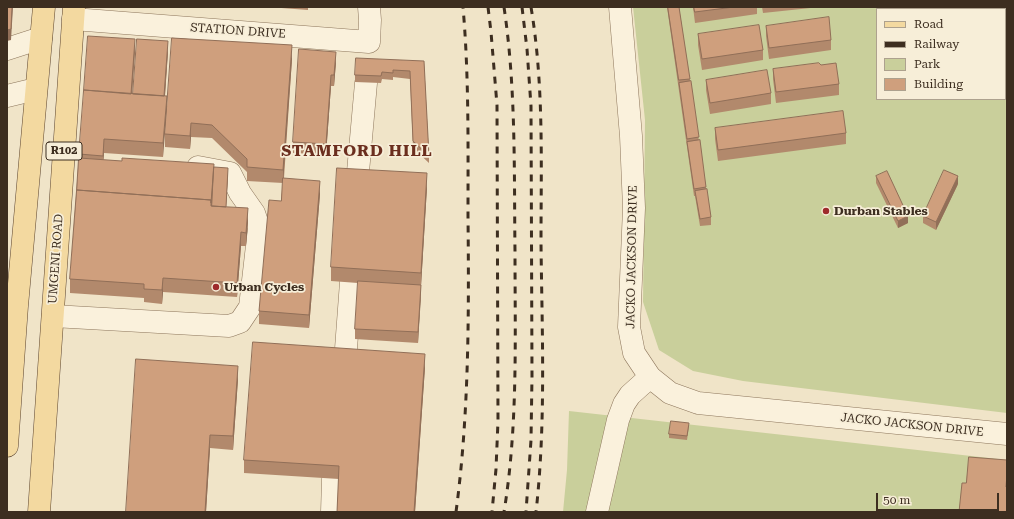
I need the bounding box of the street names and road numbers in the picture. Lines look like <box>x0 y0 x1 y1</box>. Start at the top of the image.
street label: STATION DRIVE <box>190 20 286 42</box>
road number: R102 <box>46 142 82 160</box>
street label: JACKO JACKSON DRIVE <box>624 185 640 329</box>
street label: UMGENI ROAD <box>46 213 66 305</box>
street label: JACKO JACKSON DRIVE <box>840 410 984 440</box>

